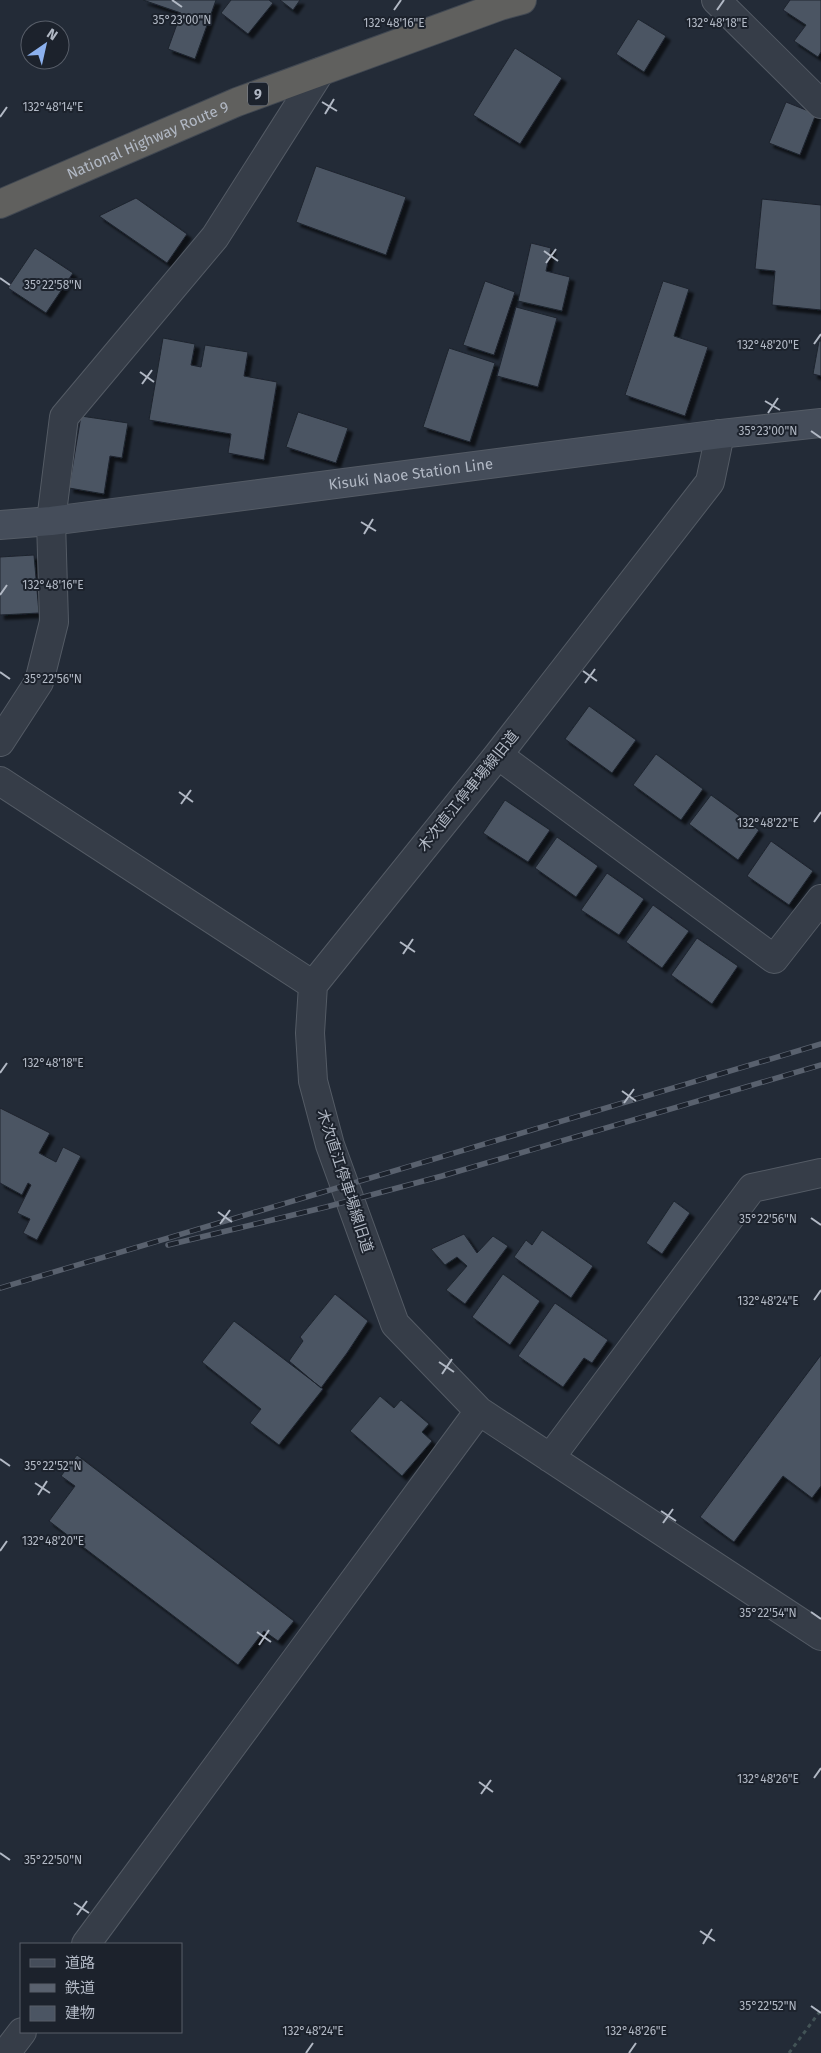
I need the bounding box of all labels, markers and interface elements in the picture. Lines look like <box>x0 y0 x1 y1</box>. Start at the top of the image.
text: 35°23'00"N <box>153 13 211 27</box>
text: 132°48'16"E <box>363 16 425 30</box>
text: 132°48'18"E <box>686 16 748 30</box>
north arrow <box>20 20 70 70</box>
text: N <box>43 25 61 44</box>
road number: 9 <box>248 82 268 106</box>
street label: National Highway Route 9 <box>64 98 232 183</box>
text: 132°48'14"E <box>23 100 83 114</box>
text: 35°22'58"N <box>24 278 82 292</box>
text: 132°48'20"E <box>737 338 799 352</box>
text: 35°23'00"N <box>739 424 797 438</box>
street label: Kisuki Naoe Station Line <box>328 455 494 494</box>
text: 132°48'16"E <box>22 578 84 592</box>
text: 35°22'56"N <box>24 672 82 686</box>
street label: 木次直江停車場線旧道 <box>414 727 522 855</box>
text: 132°48'22"E <box>737 816 799 830</box>
text: 132°48'18"E <box>22 1056 84 1070</box>
street label: 木次直江停車場線旧道 <box>313 1107 377 1255</box>
text: 35°22'56"N <box>739 1212 797 1226</box>
text: 132°48'24"E <box>737 1294 799 1308</box>
text: 35°22'52"N <box>24 1459 82 1473</box>
text: 132°48'20"E <box>22 1534 84 1548</box>
text: 35°22'54"N <box>739 1606 797 1620</box>
text: 132°48'26"E <box>737 1772 799 1786</box>
text: 35°22'50"N <box>24 1853 82 1867</box>
legend <box>20 1943 182 2033</box>
text: 道路 <box>65 1954 95 1972</box>
text: 鉄道 <box>65 1979 95 1997</box>
text: 35°22'52"N <box>739 1999 797 2013</box>
text: 建物 <box>65 2004 95 2022</box>
text: 132°48'24"E <box>282 2024 344 2038</box>
text: 132°48'26"E <box>605 2024 667 2038</box>

